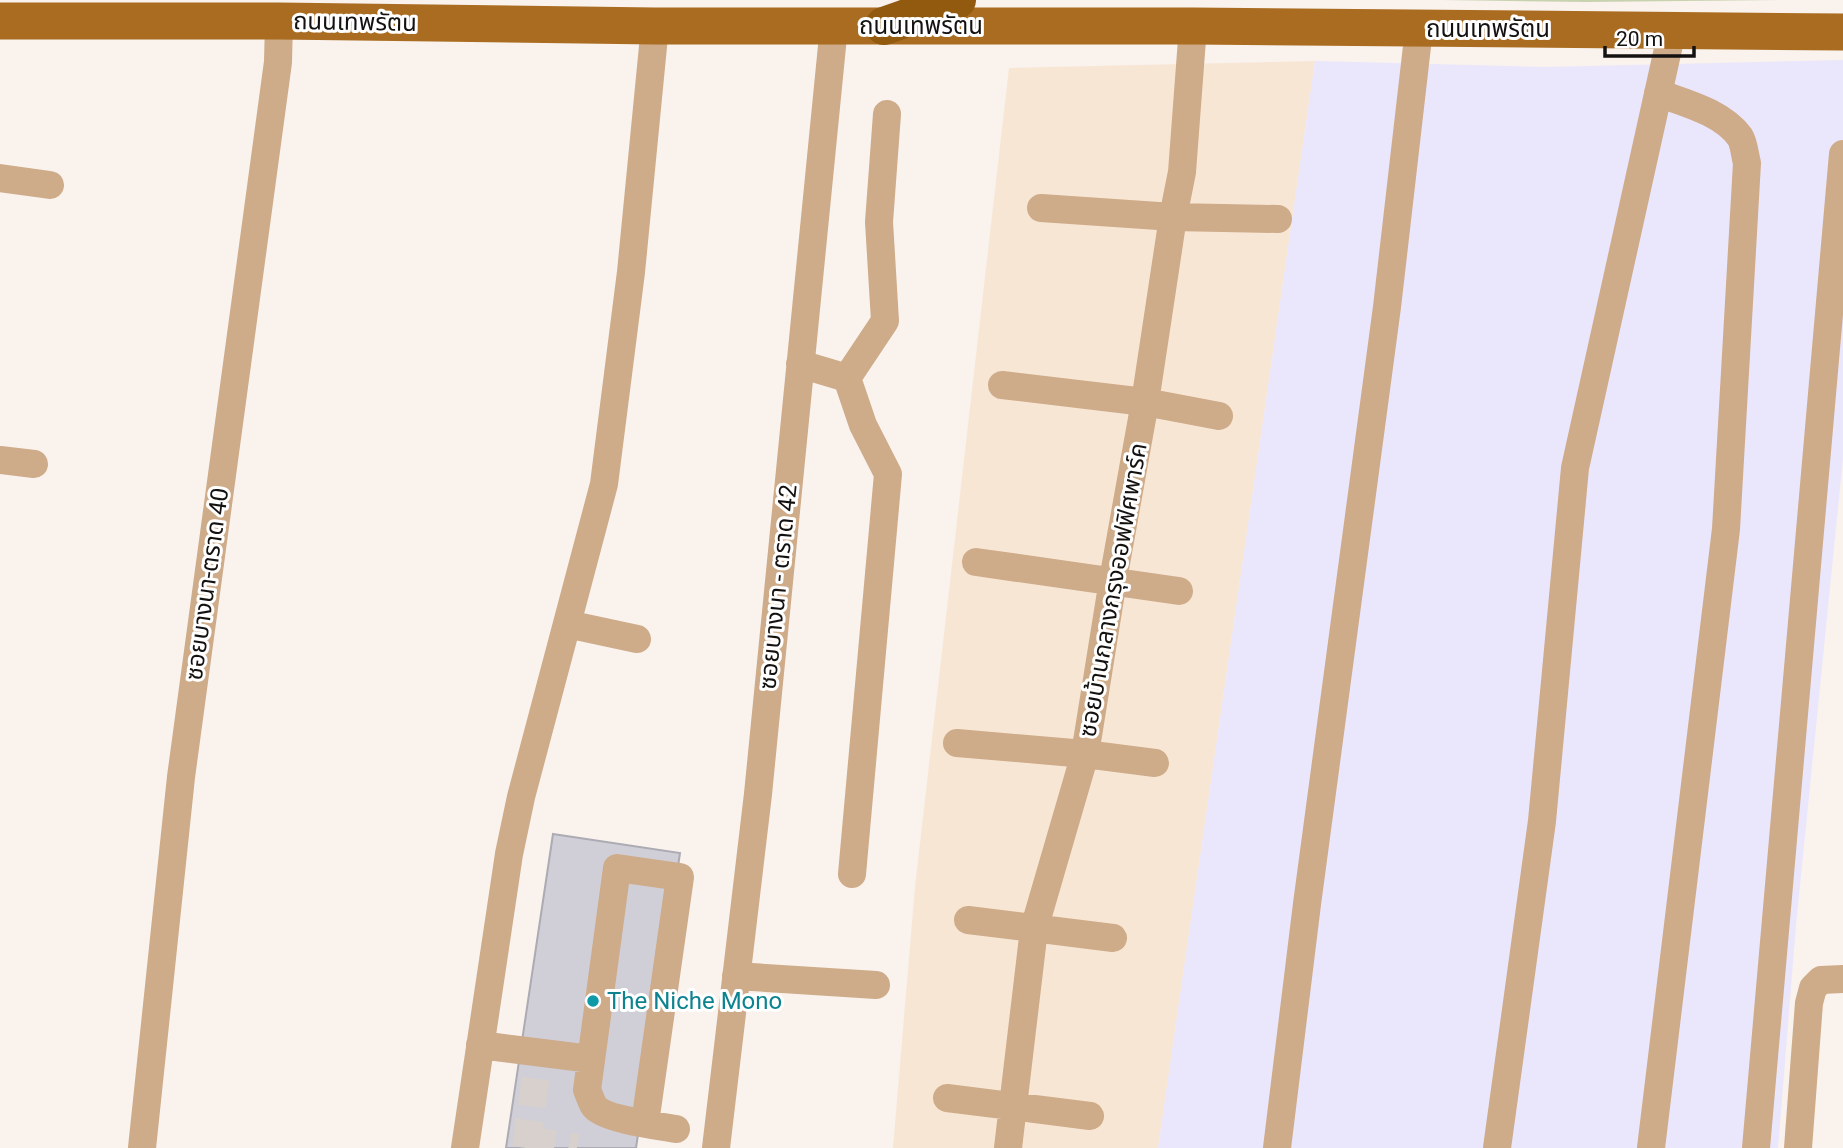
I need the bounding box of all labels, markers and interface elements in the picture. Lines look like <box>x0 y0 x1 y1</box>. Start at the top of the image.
street label: ถนนเทพรัตน <box>293 7 417 37</box>
street label: ถนนเทพรัตน <box>859 12 983 40</box>
scale bar <box>1605 14 1694 58</box>
street label: ถนนเทพรัตน <box>1426 15 1550 43</box>
text: 20 m <box>1616 27 1663 51</box>
street label: ซอยบ้านกลางกรุงออฟฟิศพาร์ค <box>1073 441 1154 739</box>
street label: ซอยบางนา - ตราด 42 <box>753 483 803 691</box>
street label: ซอยบางนา-ตราด 40 <box>180 486 234 682</box>
place label: The Niche Mono <box>607 987 782 1015</box>
marker: The Niche Mono <box>585 993 601 1009</box>

